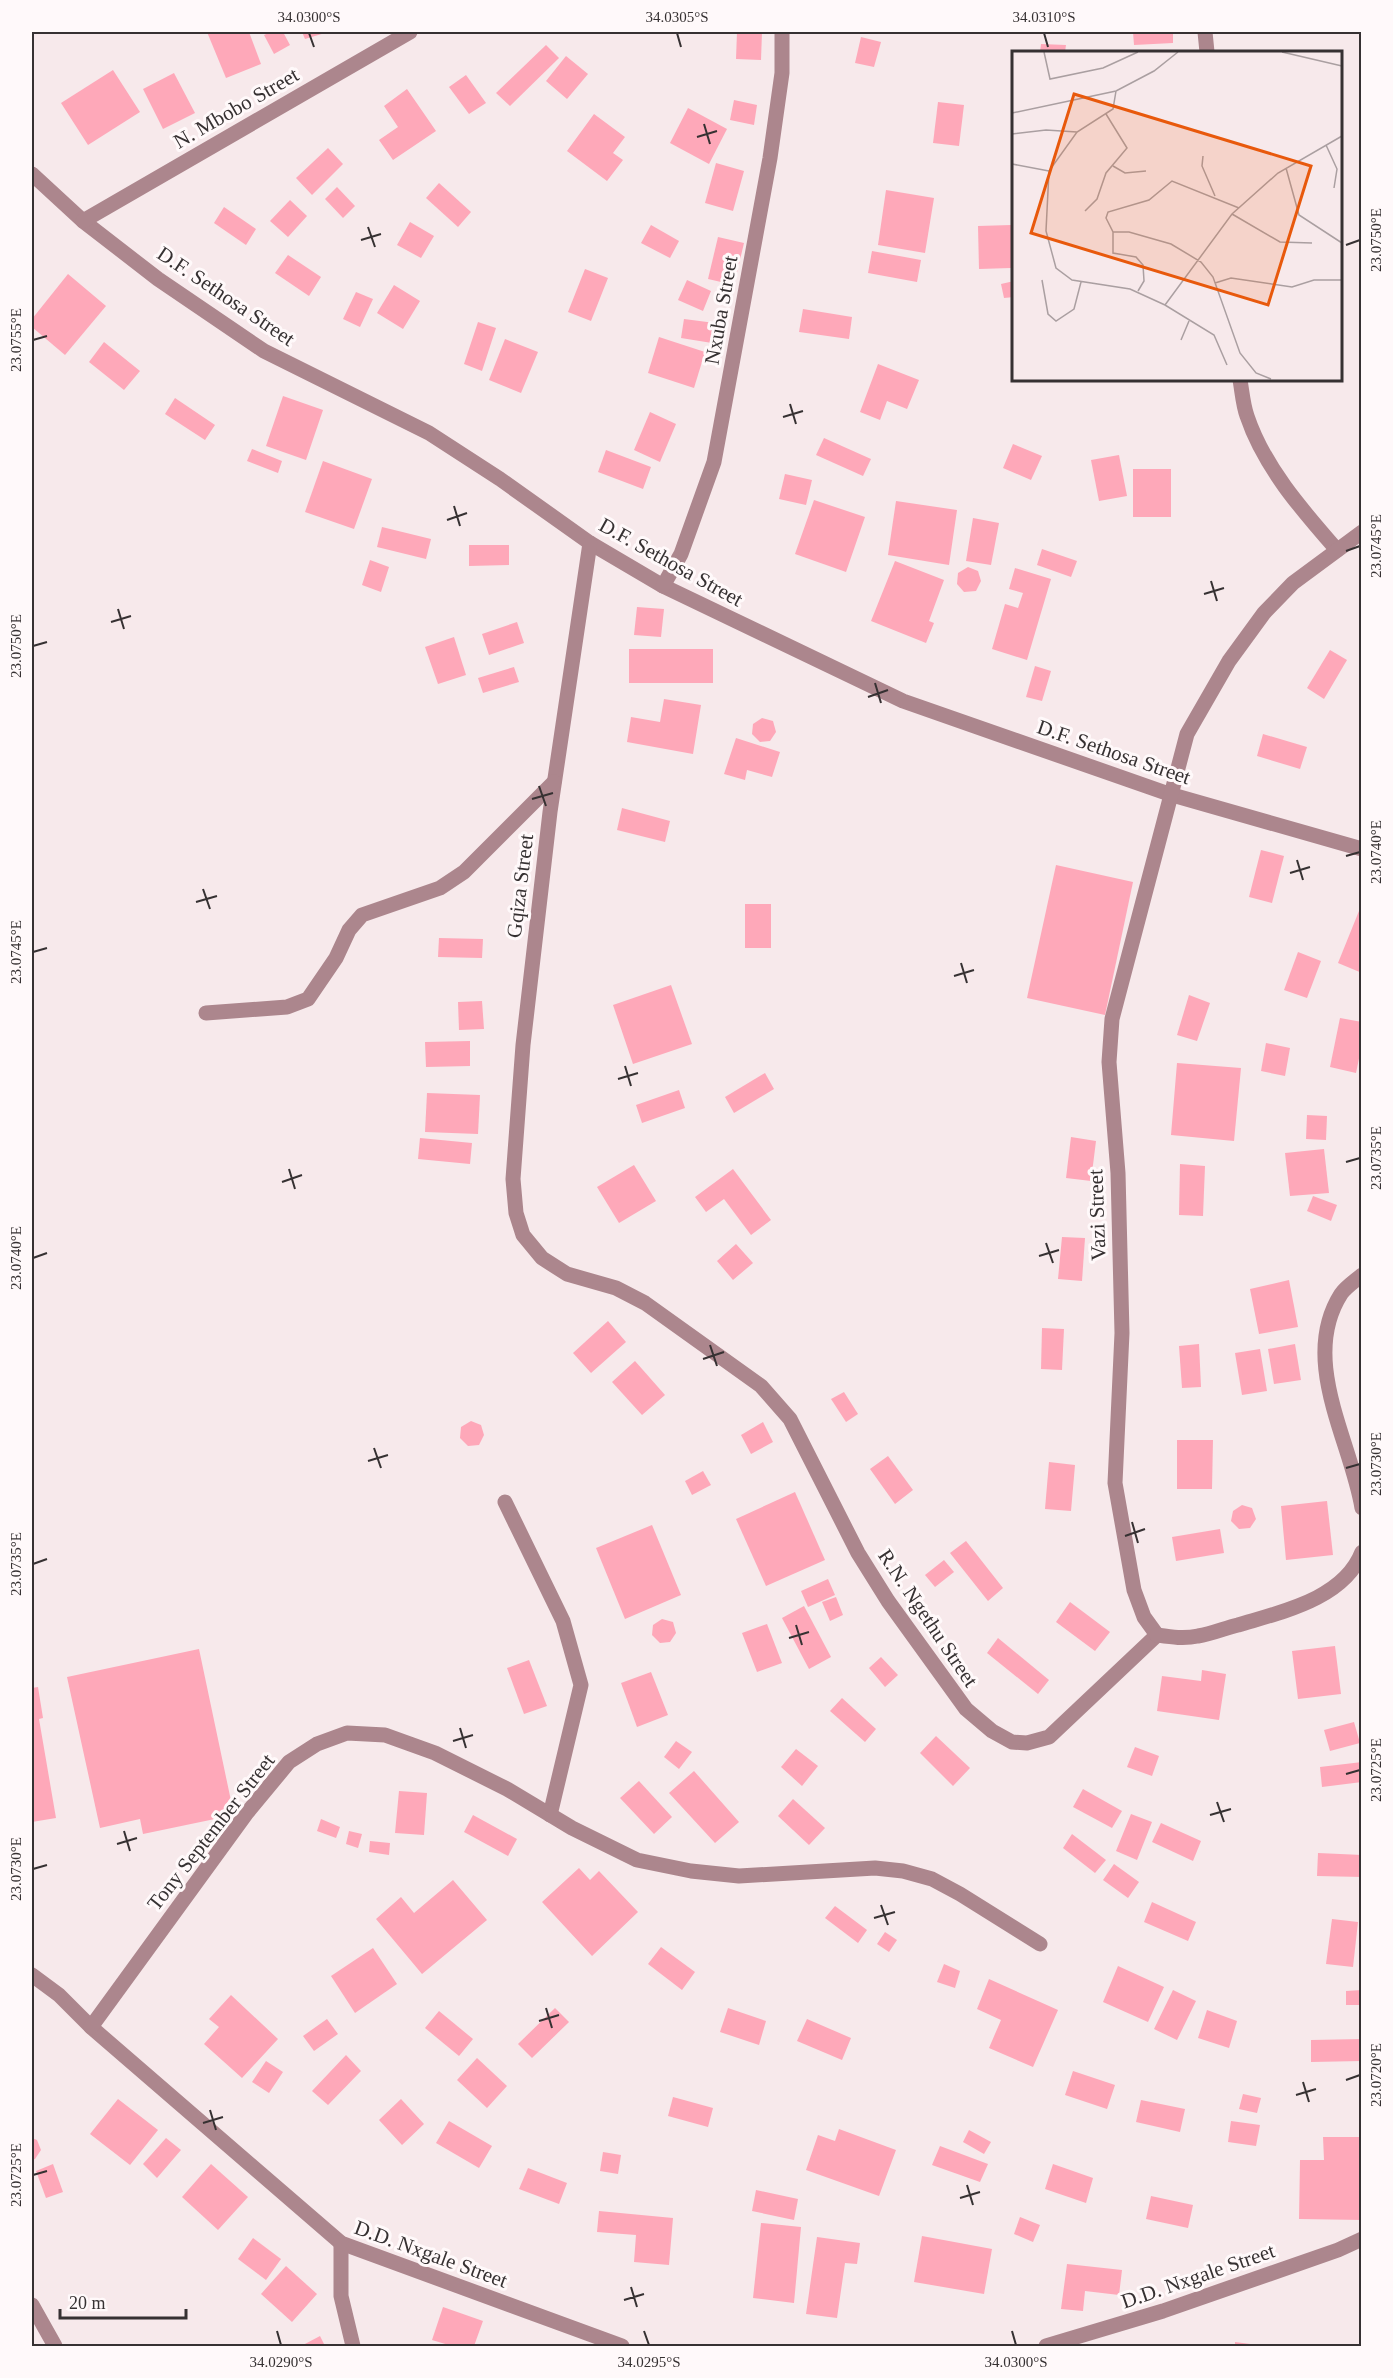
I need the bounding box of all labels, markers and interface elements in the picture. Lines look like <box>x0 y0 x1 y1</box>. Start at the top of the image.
text: 34.0300°S <box>277 9 341 25</box>
text: 34.0305°S <box>645 9 709 25</box>
text: 34.0310°S <box>1012 9 1076 25</box>
inset map <box>1012 51 1342 381</box>
street label: N. Mbobo Street <box>169 62 303 154</box>
text: 23.0750°E <box>1368 208 1384 272</box>
street label: D.F. Sethosa Street <box>153 241 299 351</box>
street label: Nxuba Street <box>700 253 742 366</box>
text: 23.0755°E <box>8 308 24 372</box>
street label: D.F. Sethosa Street <box>595 513 747 611</box>
text: 23.0745°E <box>1368 514 1384 578</box>
text: 23.0750°E <box>8 614 24 678</box>
street label: D.F. Sethosa Street <box>1034 715 1194 790</box>
text: 23.0740°E <box>1368 820 1384 884</box>
street label: Gqiza Street <box>502 833 538 939</box>
text: 23.0745°E <box>8 920 24 984</box>
text: 23.0735°E <box>1368 1126 1384 1190</box>
street label: Vazi Street <box>1083 1169 1111 1261</box>
text: 23.0740°E <box>8 1226 24 1290</box>
text: 23.0730°E <box>1368 1432 1384 1496</box>
text: 23.0735°E <box>8 1532 24 1596</box>
street label: R.N. Ngethu Street <box>873 1545 983 1692</box>
text: 23.0725°E <box>1368 1738 1384 1802</box>
street label: Tony September Street <box>142 1749 280 1915</box>
text: 23.0730°E <box>8 1837 24 1901</box>
text: 23.0720°E <box>1368 2043 1384 2107</box>
text: 23.0725°E <box>8 2143 24 2207</box>
street label: D.D. Nxgale Street <box>351 2215 511 2293</box>
street label: D.D. Nxgale Street <box>1118 2238 1278 2314</box>
scale bar <box>60 2282 186 2320</box>
text: 20 m <box>69 2293 106 2313</box>
text: 34.0290°S <box>249 2354 313 2370</box>
text: 34.0295°S <box>617 2354 681 2370</box>
text: 34.0300°S <box>984 2354 1048 2370</box>

